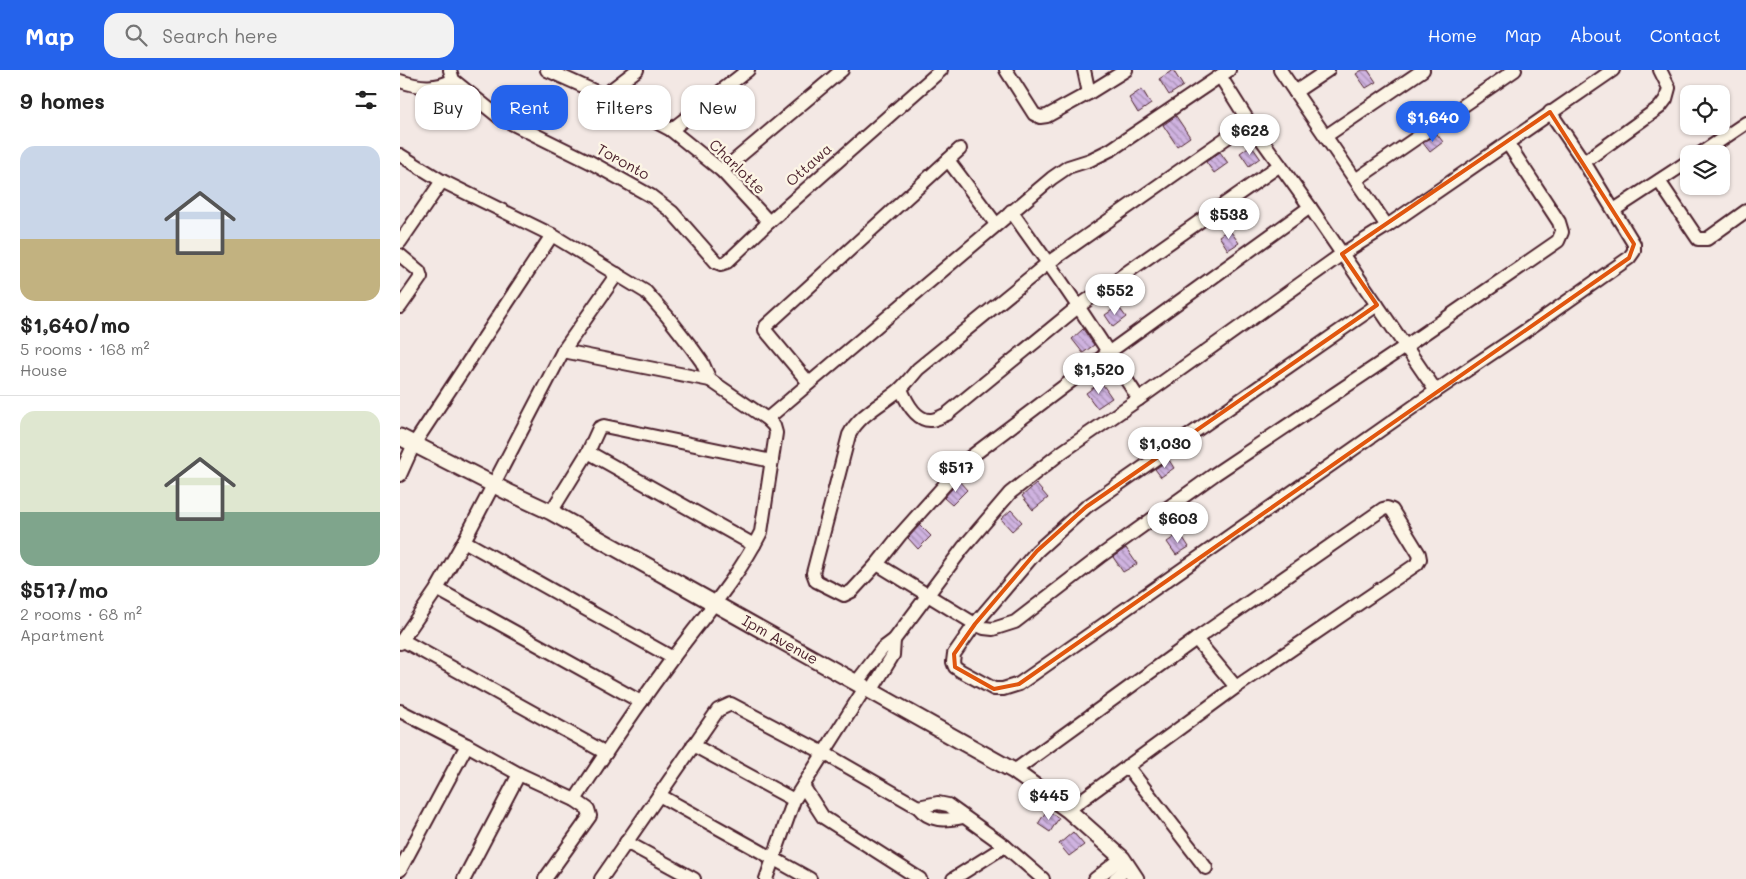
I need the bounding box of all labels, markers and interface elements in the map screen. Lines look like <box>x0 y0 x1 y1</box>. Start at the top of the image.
search box <box>104 13 454 58</box>
text: Map <box>25 20 74 51</box>
icon: search <box>122 21 150 49</box>
text: Search here <box>162 23 278 48</box>
text: Home <box>1428 23 1477 47</box>
text: Map <box>1505 23 1541 47</box>
text: About <box>1569 23 1622 47</box>
text: Contact <box>1650 23 1721 47</box>
chip: Buy <box>415 85 481 130</box>
chip: Rent <box>491 85 568 130</box>
chip: Filters <box>578 85 671 130</box>
chip: New <box>681 85 755 130</box>
map controls <box>1680 85 1730 195</box>
button: locate <box>1680 85 1730 135</box>
icon: filters <box>352 86 380 114</box>
text: 9 homes <box>20 87 105 114</box>
pin: $1,640 <box>1392 100 1474 143</box>
text: $1,640 <box>1407 106 1459 127</box>
pin: $628 <box>1220 114 1280 156</box>
text: $628 <box>1231 119 1269 140</box>
street label: Charlotte <box>705 134 770 198</box>
street label: Toronto <box>593 138 654 184</box>
street label: Ottawa <box>781 138 836 190</box>
button: layers <box>1680 145 1730 195</box>
icon: home <box>155 178 245 268</box>
pin: $538 <box>1199 198 1259 240</box>
text: $538 <box>1210 203 1248 224</box>
pin: $552 <box>1085 274 1145 316</box>
text: $552 <box>1096 279 1134 300</box>
text: $1,640/mo <box>20 311 130 338</box>
text: 5 rooms · 168 m² <box>20 338 150 359</box>
pin: $1,520 <box>1058 352 1140 395</box>
text: $1,520 <box>1074 358 1124 379</box>
text: House <box>20 359 67 380</box>
pin: $1,030 <box>1124 426 1206 469</box>
text: $1,030 <box>1139 432 1191 453</box>
icon: home <box>155 444 245 534</box>
pin: $517 <box>926 450 986 493</box>
text: $517 <box>938 456 974 477</box>
pin: $603 <box>1148 502 1208 544</box>
text: $603 <box>1158 507 1198 528</box>
text: $517/mo <box>20 576 108 603</box>
text: 2 rooms · 68 m² <box>20 603 142 624</box>
street label: Ipm Avenue <box>739 610 822 669</box>
text: Apartment <box>20 624 105 645</box>
pin: $445 <box>1019 778 1079 821</box>
text: $445 <box>1029 784 1069 805</box>

